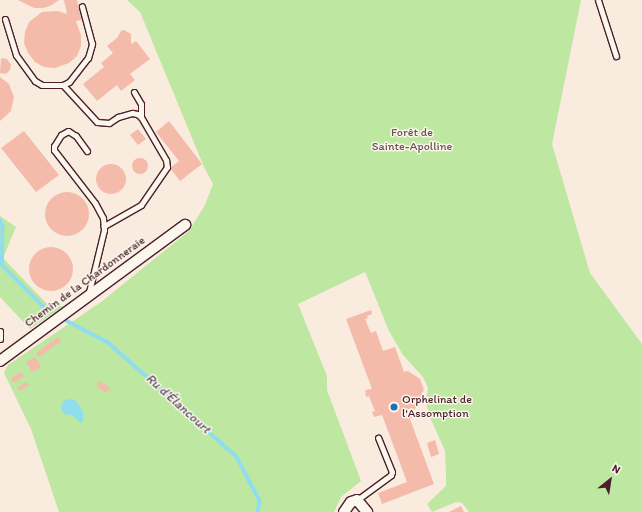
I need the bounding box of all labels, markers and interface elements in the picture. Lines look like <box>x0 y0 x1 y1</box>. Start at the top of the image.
park label: Forêt de Sainte-Apolline <box>372 126 452 154</box>
street label: Chemin de la Chardonneraie <box>22 233 148 331</box>
water label: Ru d'Élancourt <box>142 371 214 437</box>
place label: Orphelinat de l'Assomption <box>402 393 472 421</box>
marker: Orphelinat de l'Assomption <box>389 402 399 412</box>
north arrow <box>590 460 630 500</box>
text: N <box>610 462 623 477</box>

